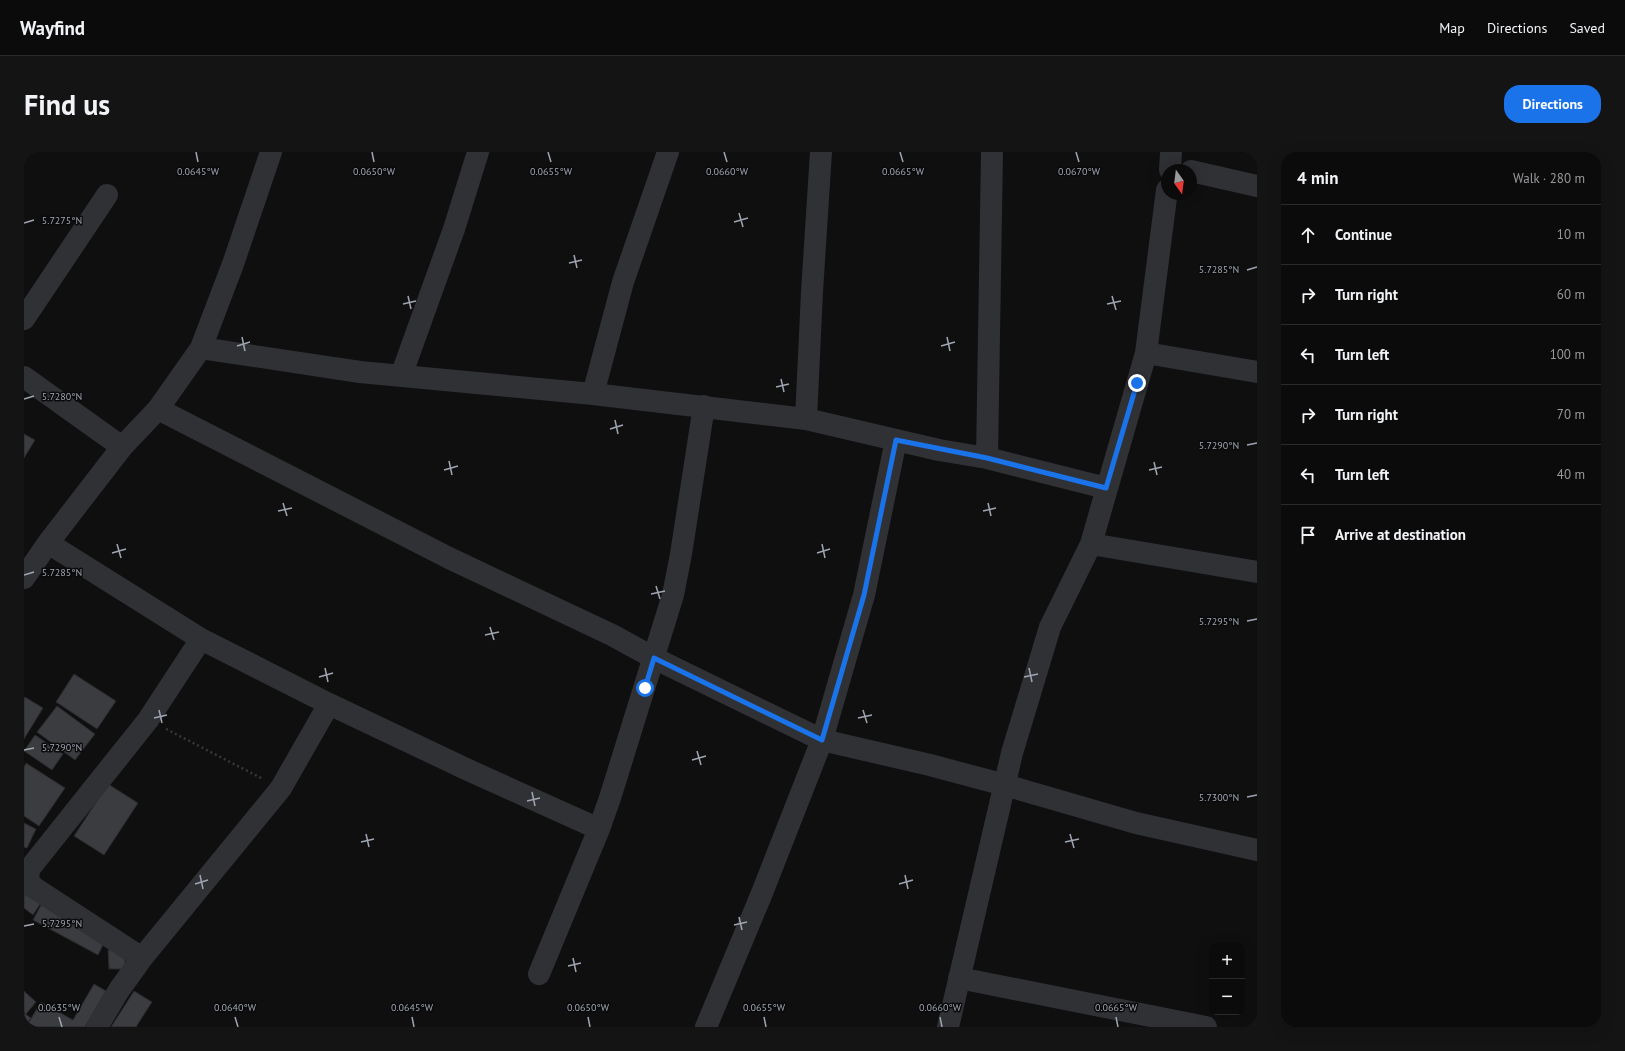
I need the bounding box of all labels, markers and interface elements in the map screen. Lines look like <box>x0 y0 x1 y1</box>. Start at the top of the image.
text: Wayfind <box>20 16 85 40</box>
text: Map <box>1439 19 1465 37</box>
text: Directions <box>1487 19 1547 37</box>
text: Saved <box>1569 19 1605 37</box>
button: Directions <box>1504 85 1601 123</box>
text: Find us <box>24 86 110 123</box>
north arrow <box>1161 164 1197 200</box>
text: 0.0645°W <box>177 165 220 178</box>
text: 0.0650°W <box>353 165 396 178</box>
text: 0.0655°W <box>530 165 573 178</box>
text: 0.0660°W <box>706 165 749 178</box>
text: 0.0665°W <box>882 165 925 178</box>
text: 0.0670°W <box>1058 165 1101 178</box>
text: 4 min <box>1297 167 1338 189</box>
text: Walk · 280 m <box>1513 170 1585 187</box>
text: 5.7275°N <box>42 214 82 227</box>
icon: ahead <box>1297 224 1319 246</box>
text: Continue <box>1335 225 1392 244</box>
text: 10 m <box>1557 226 1585 243</box>
text: 5.7285°N <box>1199 263 1239 276</box>
icon: right <box>1297 284 1319 306</box>
text: Turn right <box>1335 285 1398 304</box>
text: 60 m <box>1557 286 1585 303</box>
icon: left <box>1297 344 1319 366</box>
text: Turn left <box>1335 345 1389 364</box>
text: 100 m <box>1550 346 1585 363</box>
route end <box>1128 374 1146 392</box>
text: 5.7280°N <box>42 390 82 403</box>
icon: right <box>1297 404 1319 426</box>
text: Turn right <box>1335 405 1398 424</box>
text: 70 m <box>1557 406 1585 423</box>
text: 5.7290°N <box>1199 439 1239 452</box>
icon: left <box>1297 464 1319 486</box>
text: Turn left <box>1335 465 1389 484</box>
text: 40 m <box>1557 466 1585 483</box>
icon: arrive <box>1297 524 1319 546</box>
text: Arrive at destination <box>1335 525 1466 544</box>
text: 5.7285°N <box>42 566 82 579</box>
text: 5.7295°N <box>1199 615 1239 628</box>
route start <box>636 679 654 697</box>
text: 5.7290°N <box>42 741 82 754</box>
text: 5.7300°N <box>1199 791 1239 804</box>
text: 5.7295°N <box>42 917 82 930</box>
map controls <box>1209 943 1245 1015</box>
button: + <box>1209 943 1245 979</box>
button: − <box>1209 979 1245 1015</box>
text: 0.0635°W <box>38 1001 81 1014</box>
text: 0.0640°W <box>214 1001 257 1014</box>
text: 0.0645°W <box>391 1001 434 1014</box>
text: 0.0650°W <box>567 1001 610 1014</box>
text: 0.0655°W <box>743 1001 786 1014</box>
text: 0.0660°W <box>919 1001 962 1014</box>
text: 0.0665°W <box>1095 1001 1138 1014</box>

